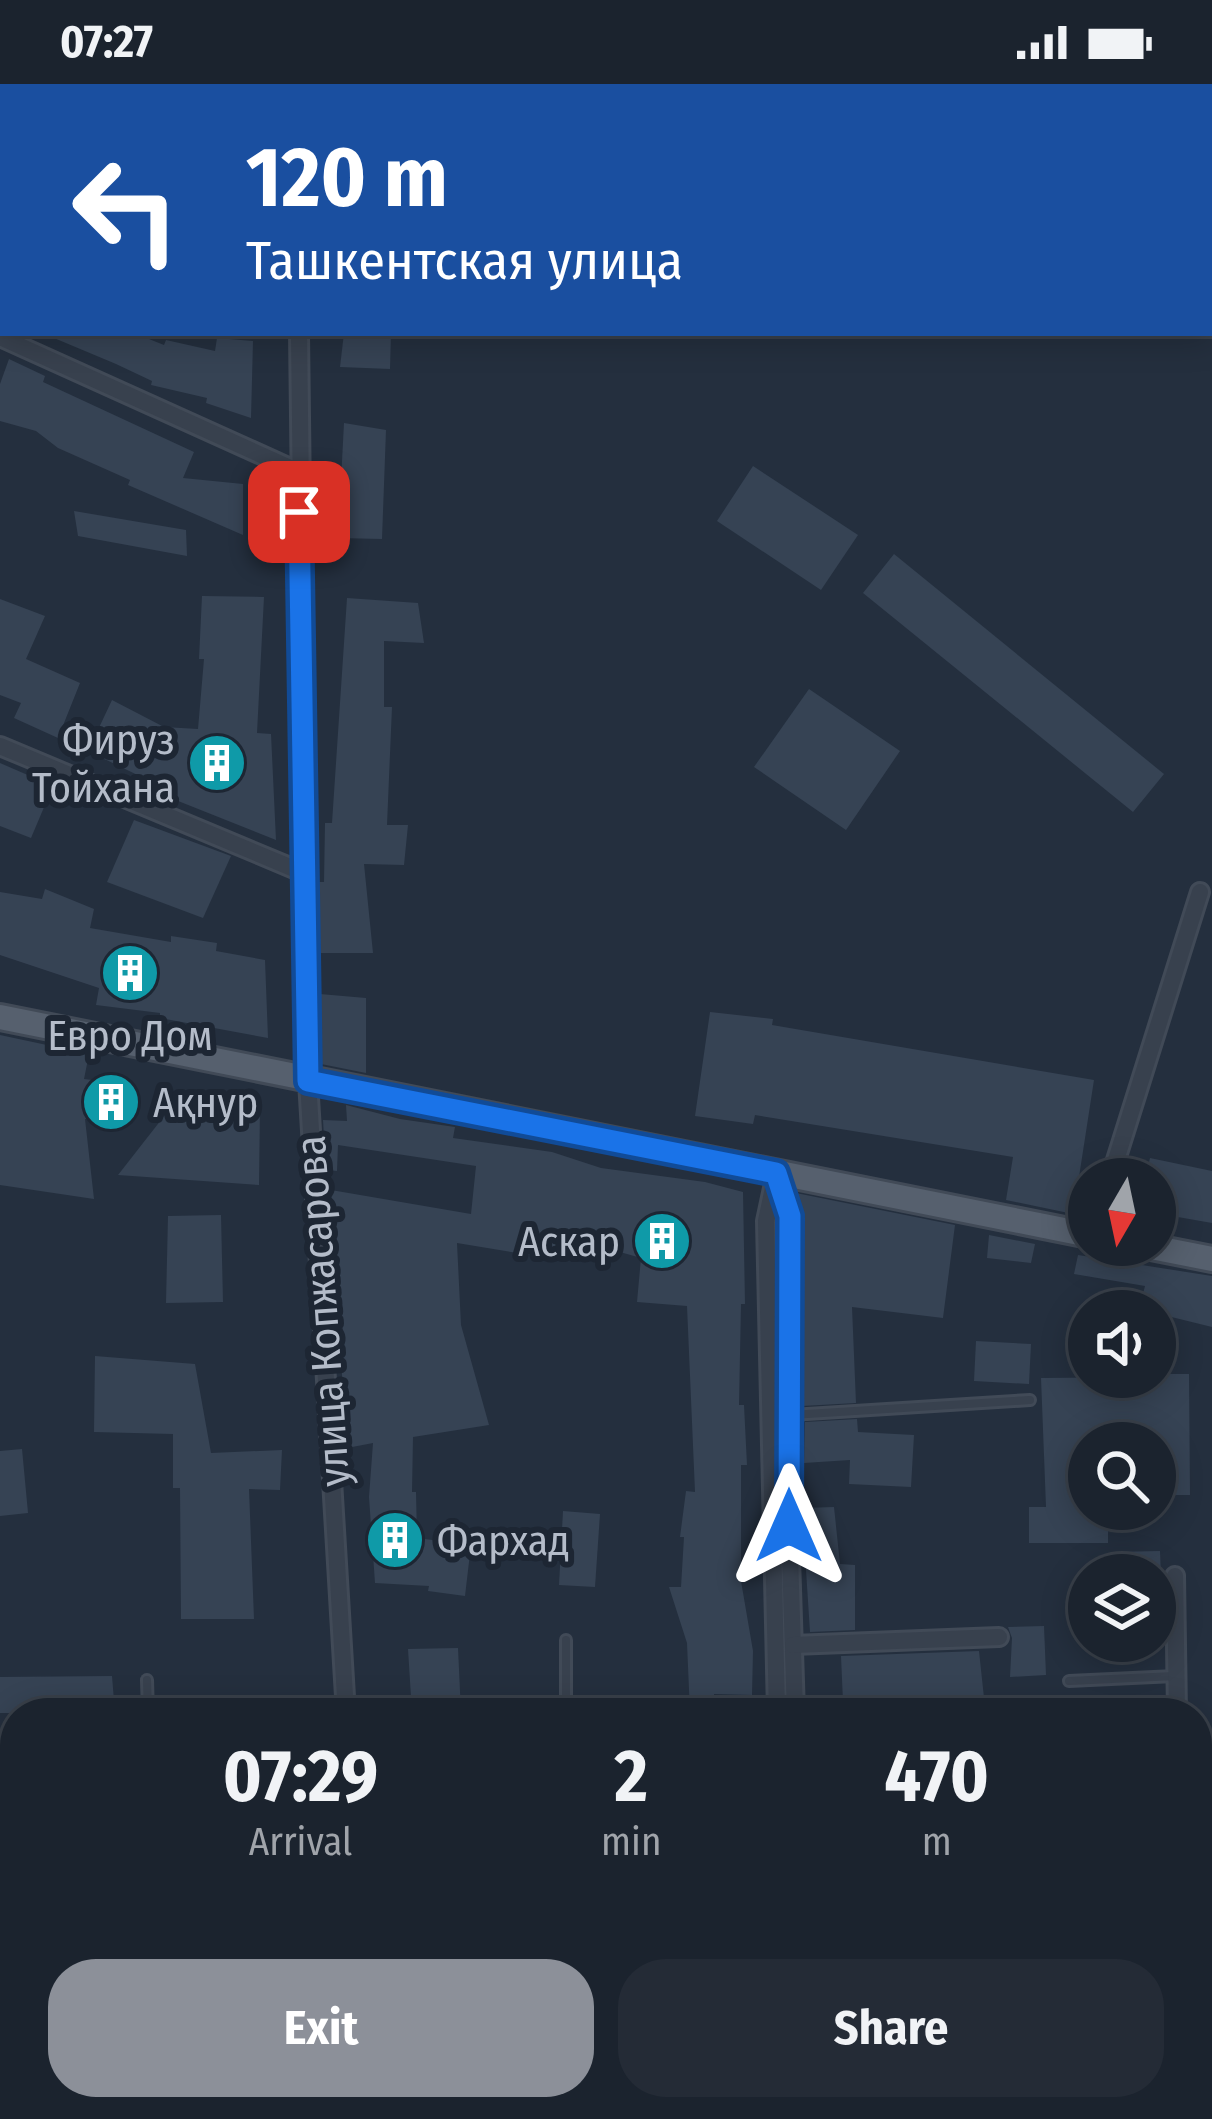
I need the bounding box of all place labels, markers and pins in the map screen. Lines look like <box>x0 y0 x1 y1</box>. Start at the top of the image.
pin <box>248 461 350 563</box>
place label: Фируз Тойхана <box>32 715 175 813</box>
building icon: Фируз Тойхана <box>186 732 248 794</box>
building icon: Евро Дом <box>99 942 161 1004</box>
place label: Евро Дом <box>47 1011 213 1061</box>
building icon: Ақнур <box>80 1071 142 1133</box>
place label: Ақнур <box>153 1078 258 1128</box>
building icon: Аскар <box>631 1210 693 1272</box>
place label: Аскар <box>518 1217 620 1267</box>
building icon: Фархад <box>364 1509 426 1571</box>
place label: Фархад <box>437 1516 570 1566</box>

